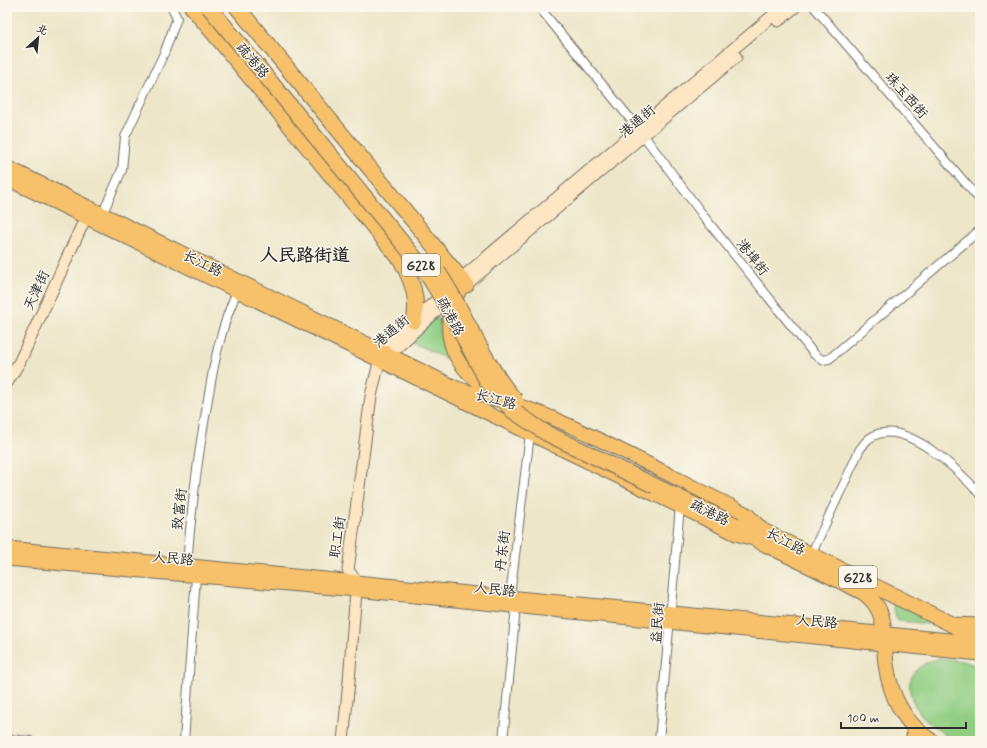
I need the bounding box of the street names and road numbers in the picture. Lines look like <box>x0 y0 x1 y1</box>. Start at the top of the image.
street label: 疏港路 <box>232 39 273 83</box>
street label: 珠玉西街 <box>881 69 931 123</box>
street label: 港通街 <box>616 101 660 142</box>
street label: 港埠街 <box>732 236 772 280</box>
street label: 长江路 <box>180 247 225 281</box>
road number: G228 <box>402 254 440 276</box>
street label: 天津街 <box>20 268 54 313</box>
street label: 疏港路 <box>432 294 468 339</box>
street label: 港通街 <box>370 311 414 352</box>
street label: 长江路 <box>473 386 518 414</box>
street label: 致富街 <box>169 487 191 531</box>
street label: 疏港路 <box>687 496 732 530</box>
street label: 职工街 <box>326 515 350 559</box>
street label: 长江路 <box>763 524 808 560</box>
street label: 丹东街 <box>492 529 514 573</box>
street label: 人民路 <box>151 548 195 570</box>
road number: G228 <box>839 566 877 588</box>
street label: 人民路 <box>473 579 517 601</box>
street label: 益民街 <box>647 601 669 645</box>
street label: 人民路 <box>795 611 839 633</box>

